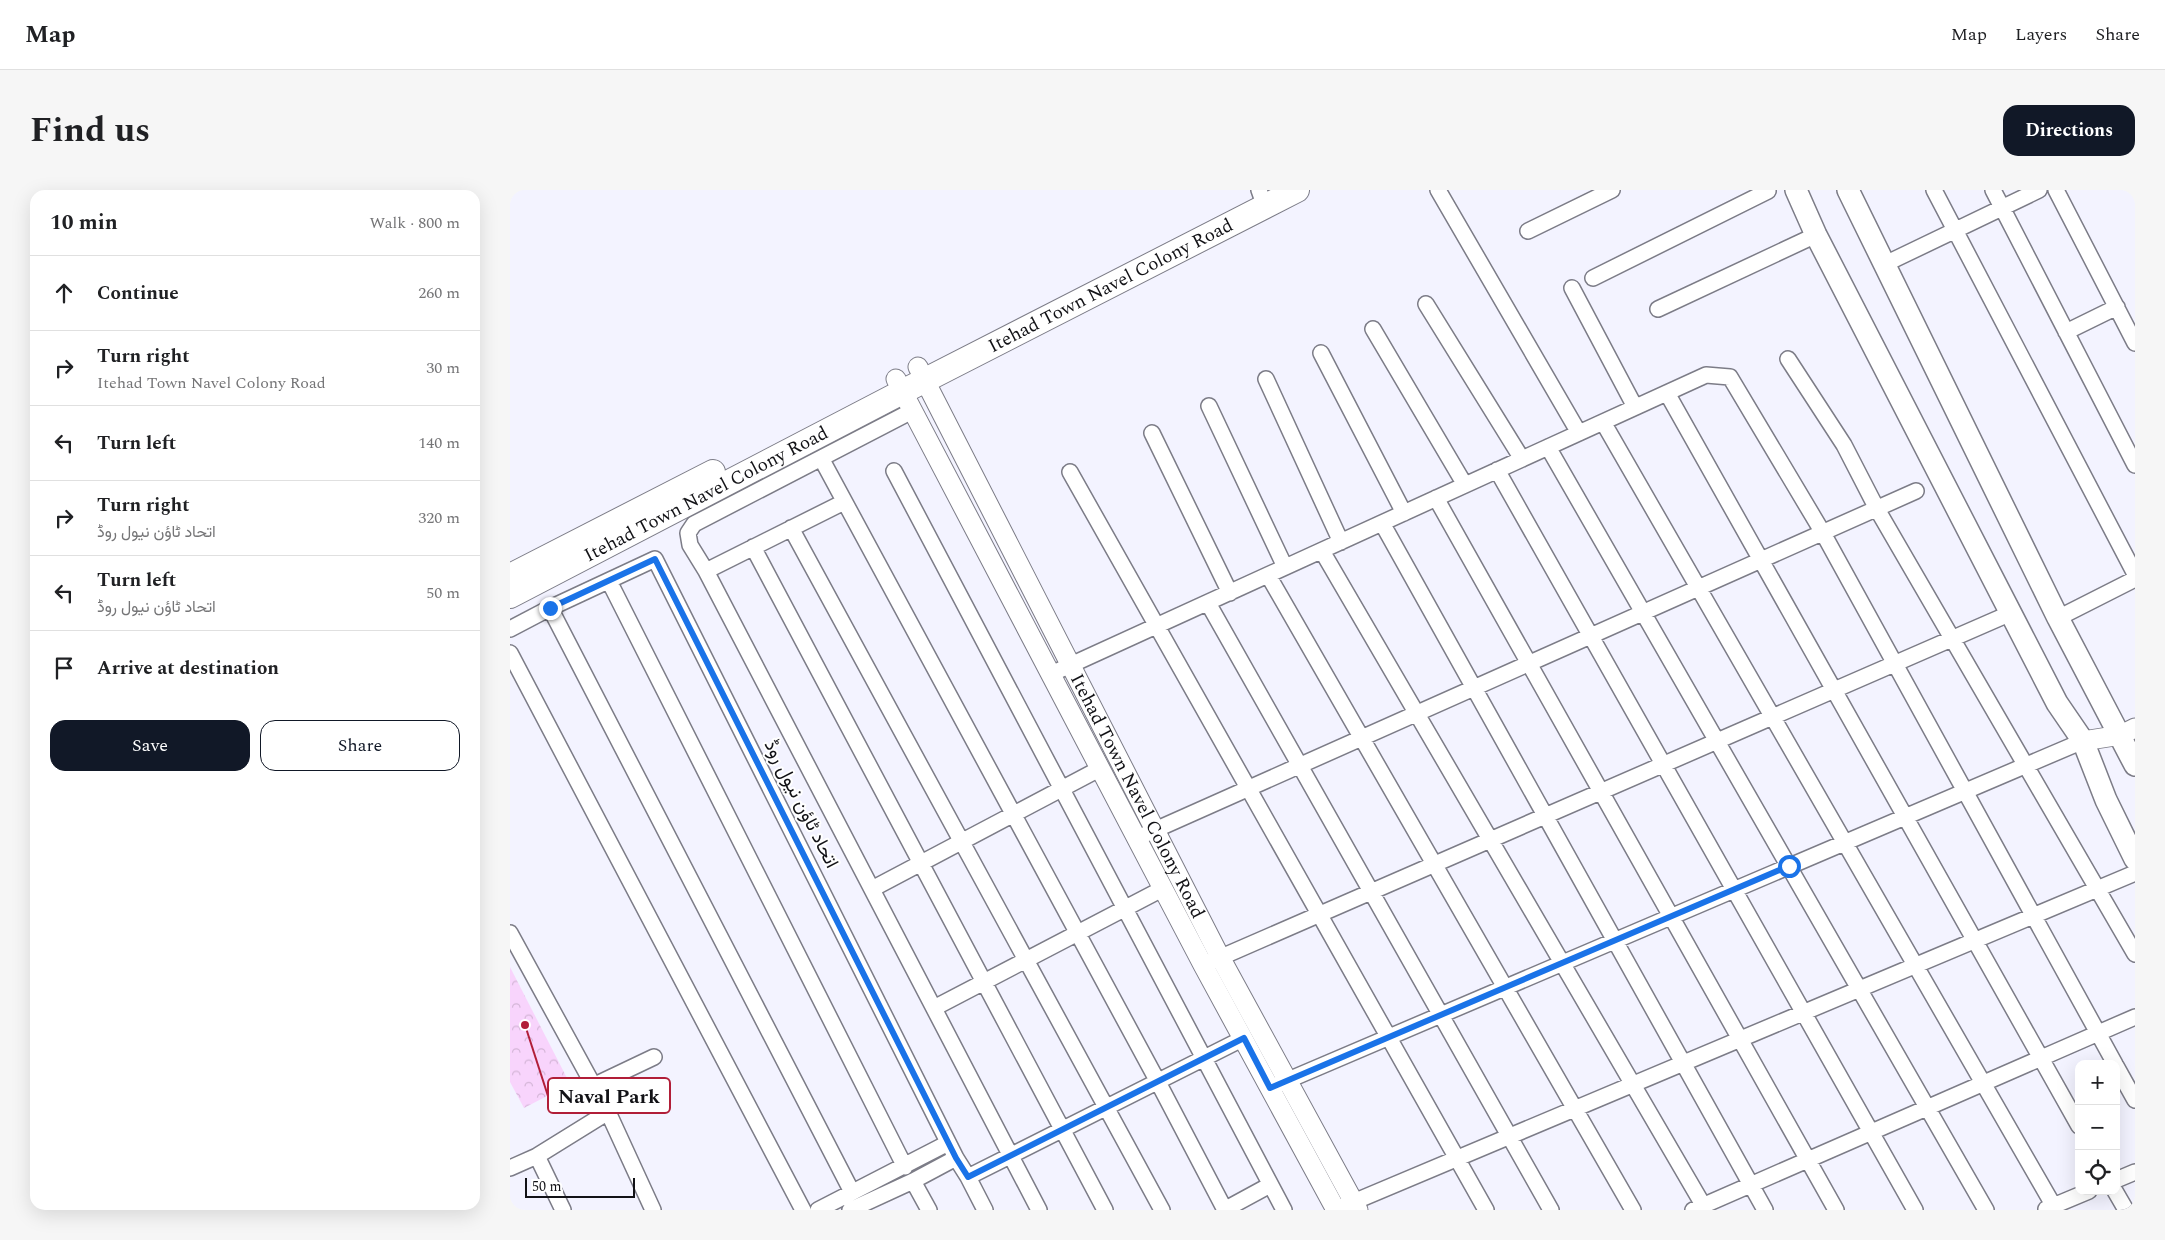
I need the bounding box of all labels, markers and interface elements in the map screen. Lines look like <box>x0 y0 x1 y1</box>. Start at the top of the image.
text: Map <box>25 17 75 53</box>
text: Map <box>1951 21 1987 48</box>
text: Layers <box>2015 21 2067 48</box>
text: Share <box>2095 21 2140 48</box>
text: Find us <box>30 104 150 157</box>
button: Directions <box>2003 105 2135 156</box>
text: 10 min <box>50 207 118 239</box>
text: Walk · 800 m <box>369 211 460 235</box>
street label: Itehad Town Navel Colony Road <box>983 211 1238 360</box>
icon: ahead <box>50 279 78 307</box>
text: Continue <box>97 279 179 308</box>
text: 260 m <box>418 281 460 305</box>
text: Turn right <box>97 342 190 371</box>
icon: right <box>50 354 78 382</box>
text: 30 m <box>426 356 460 380</box>
text: Itehad Town Navel Colony Road <box>97 371 326 395</box>
street label: Itehad Town Navel Colony Road <box>579 418 833 570</box>
icon: left <box>50 429 78 457</box>
text: Turn left <box>97 429 176 458</box>
text: 140 m <box>418 431 460 455</box>
text: Turn right <box>97 491 190 520</box>
icon: right <box>50 504 78 532</box>
text: 320 m <box>418 506 460 530</box>
text: اتحاد ٹاؤن نیول روڈ <box>97 520 216 544</box>
text: Turn left <box>97 566 176 595</box>
icon: left <box>50 579 78 607</box>
text: 50 m <box>426 581 460 605</box>
text: اتحاد ٹاؤن نیول روڈ <box>97 595 216 619</box>
route end <box>539 597 562 620</box>
icon: arrive <box>50 654 78 682</box>
text: Arrive at destination <box>97 654 279 683</box>
street label: Itehad Town Navel Colony Road <box>1063 668 1212 924</box>
button: Save <box>50 720 250 771</box>
button: Share <box>260 720 460 771</box>
street label: اتحاد ٹاؤن نیول روڈ <box>756 735 846 873</box>
route start <box>1778 855 1801 878</box>
map controls <box>2075 1060 2120 1195</box>
button: + <box>2075 1060 2120 1105</box>
callout: Naval Park <box>548 1078 670 1113</box>
text: Naval Park <box>558 1082 660 1112</box>
button: − <box>2075 1105 2120 1150</box>
button: locate <box>2075 1150 2120 1195</box>
scale bar <box>525 1175 635 1198</box>
text: 50 m <box>532 1176 562 1197</box>

